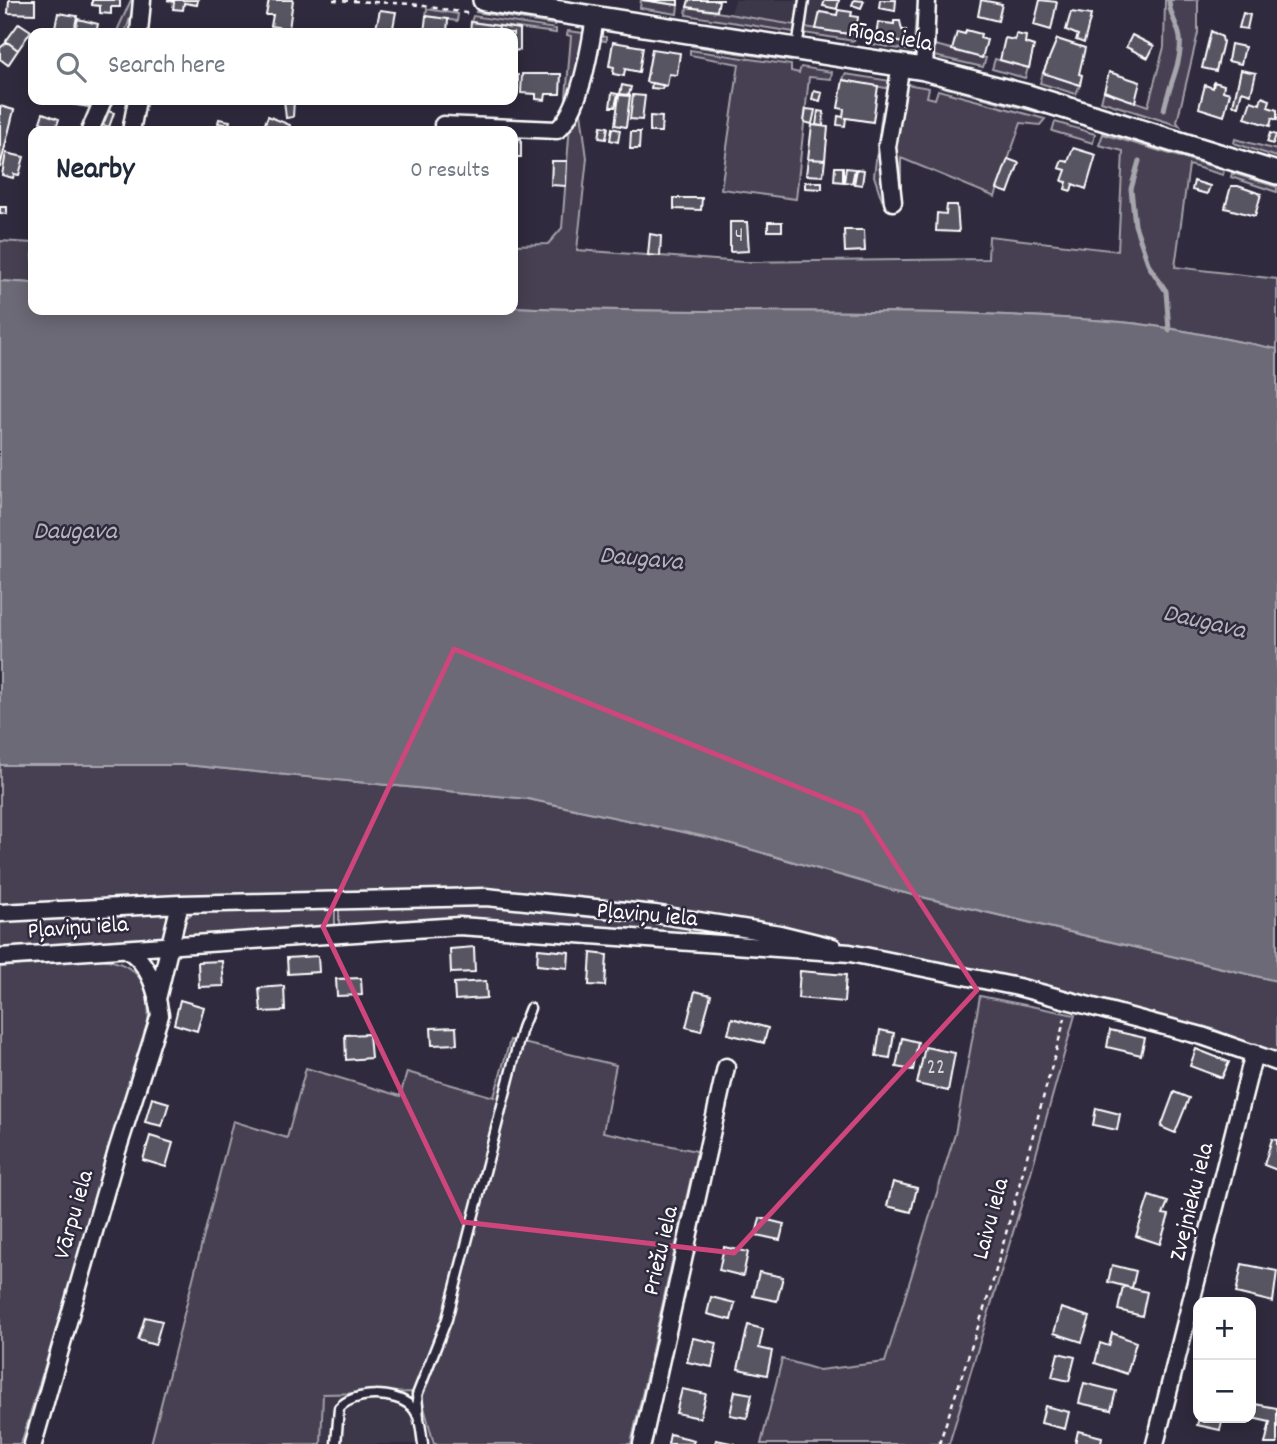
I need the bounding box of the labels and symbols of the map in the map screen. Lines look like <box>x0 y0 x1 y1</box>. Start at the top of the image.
street label: Rīgas iela <box>845 14 936 62</box>
house number: 4 <box>735 222 743 252</box>
water label: Daugava <box>33 514 119 551</box>
water label: Daugava <box>598 538 686 582</box>
water label: Daugava <box>1159 596 1251 651</box>
street label: Pļaviņu iela <box>595 895 700 937</box>
street label: Pļaviņu iela <box>26 908 130 949</box>
house number: 22 <box>927 1054 945 1084</box>
street label: Zvejnieku iela <box>1162 1138 1224 1265</box>
street label: Vārpu iela <box>46 1166 104 1264</box>
street label: Laivu iela <box>965 1174 1019 1264</box>
street label: Priežu iela <box>635 1202 689 1299</box>

